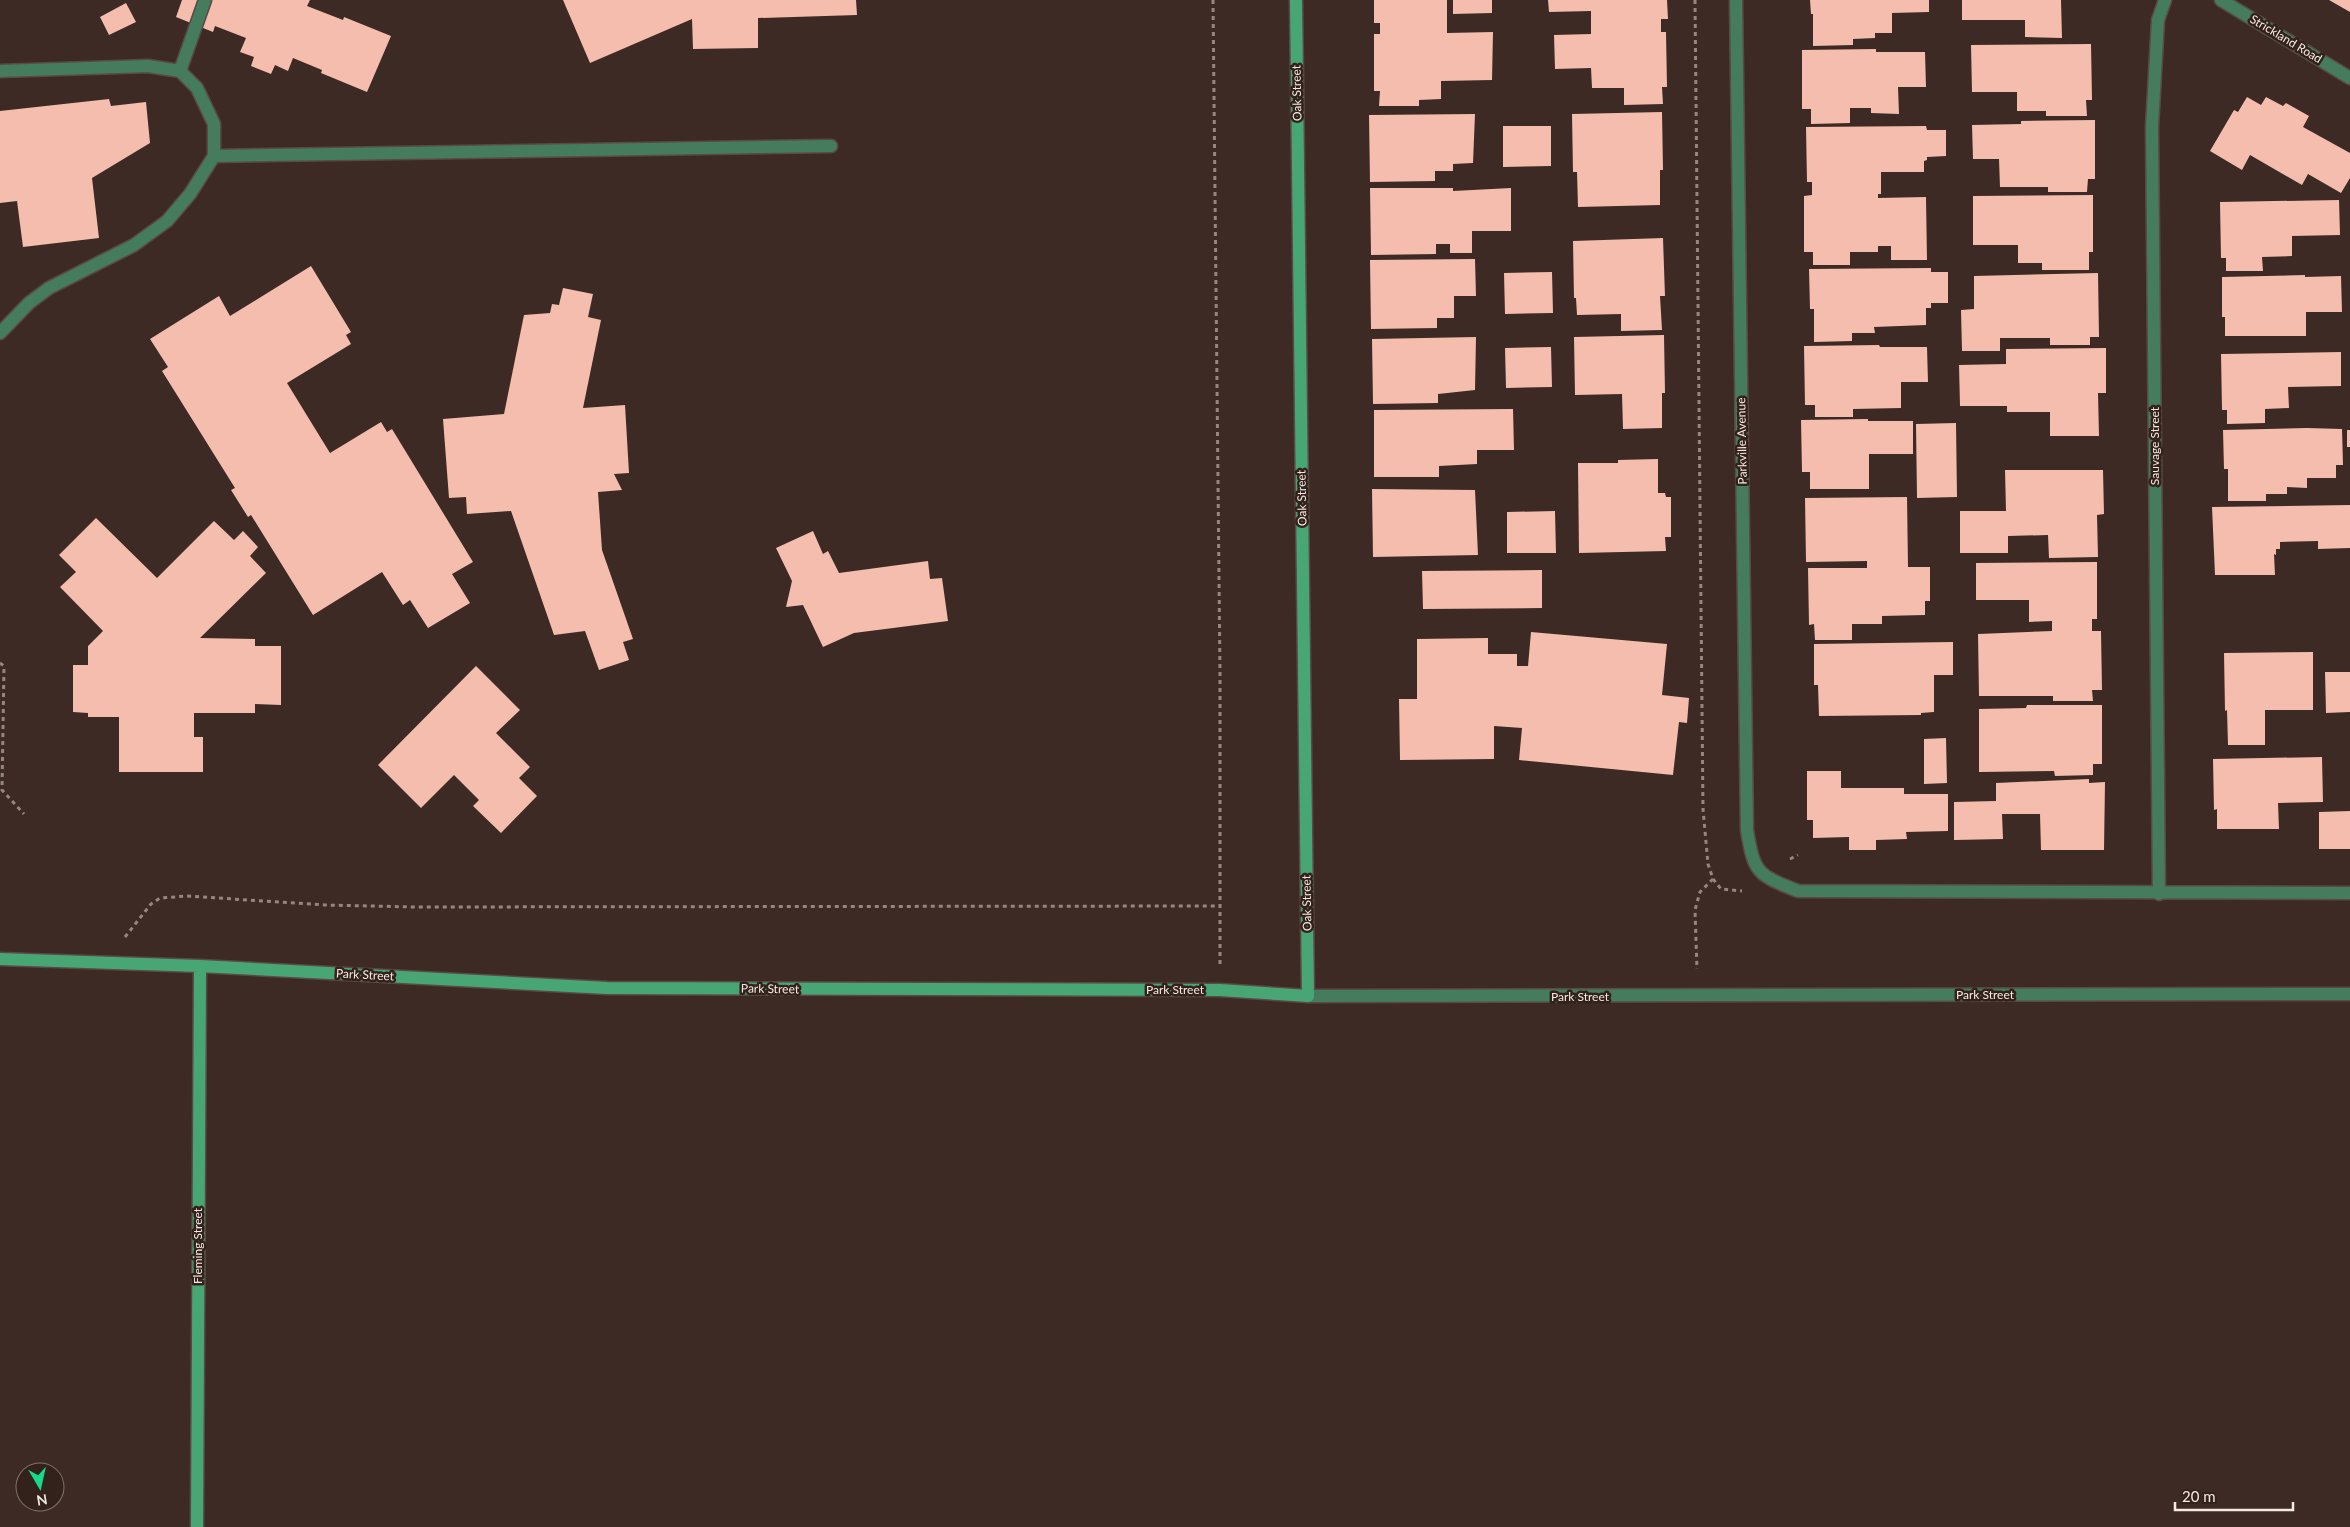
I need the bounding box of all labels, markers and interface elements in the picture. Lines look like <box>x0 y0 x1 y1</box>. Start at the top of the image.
street label: Strickland Road <box>2247 11 2325 66</box>
street label: Oak Street <box>1288 64 1304 121</box>
street label: Parkville Avenue <box>1733 397 1750 485</box>
street label: Sauvage Street <box>2147 406 2162 485</box>
street label: Oak Street <box>1293 469 1309 526</box>
street label: Oak Street <box>1298 874 1314 931</box>
street label: Park Street <box>336 965 395 984</box>
street label: Park Street <box>741 980 800 997</box>
street label: Park Street <box>1146 982 1205 997</box>
street label: Park Street <box>1956 987 2015 1002</box>
street label: Park Street <box>1551 989 1610 1004</box>
street label: Fleming Street <box>190 1207 205 1284</box>
north arrow <box>15 1462 65 1512</box>
scale bar <box>2175 1480 2292 1512</box>
text: 20 m <box>2182 1487 2216 1505</box>
text: N <box>35 1491 49 1510</box>

